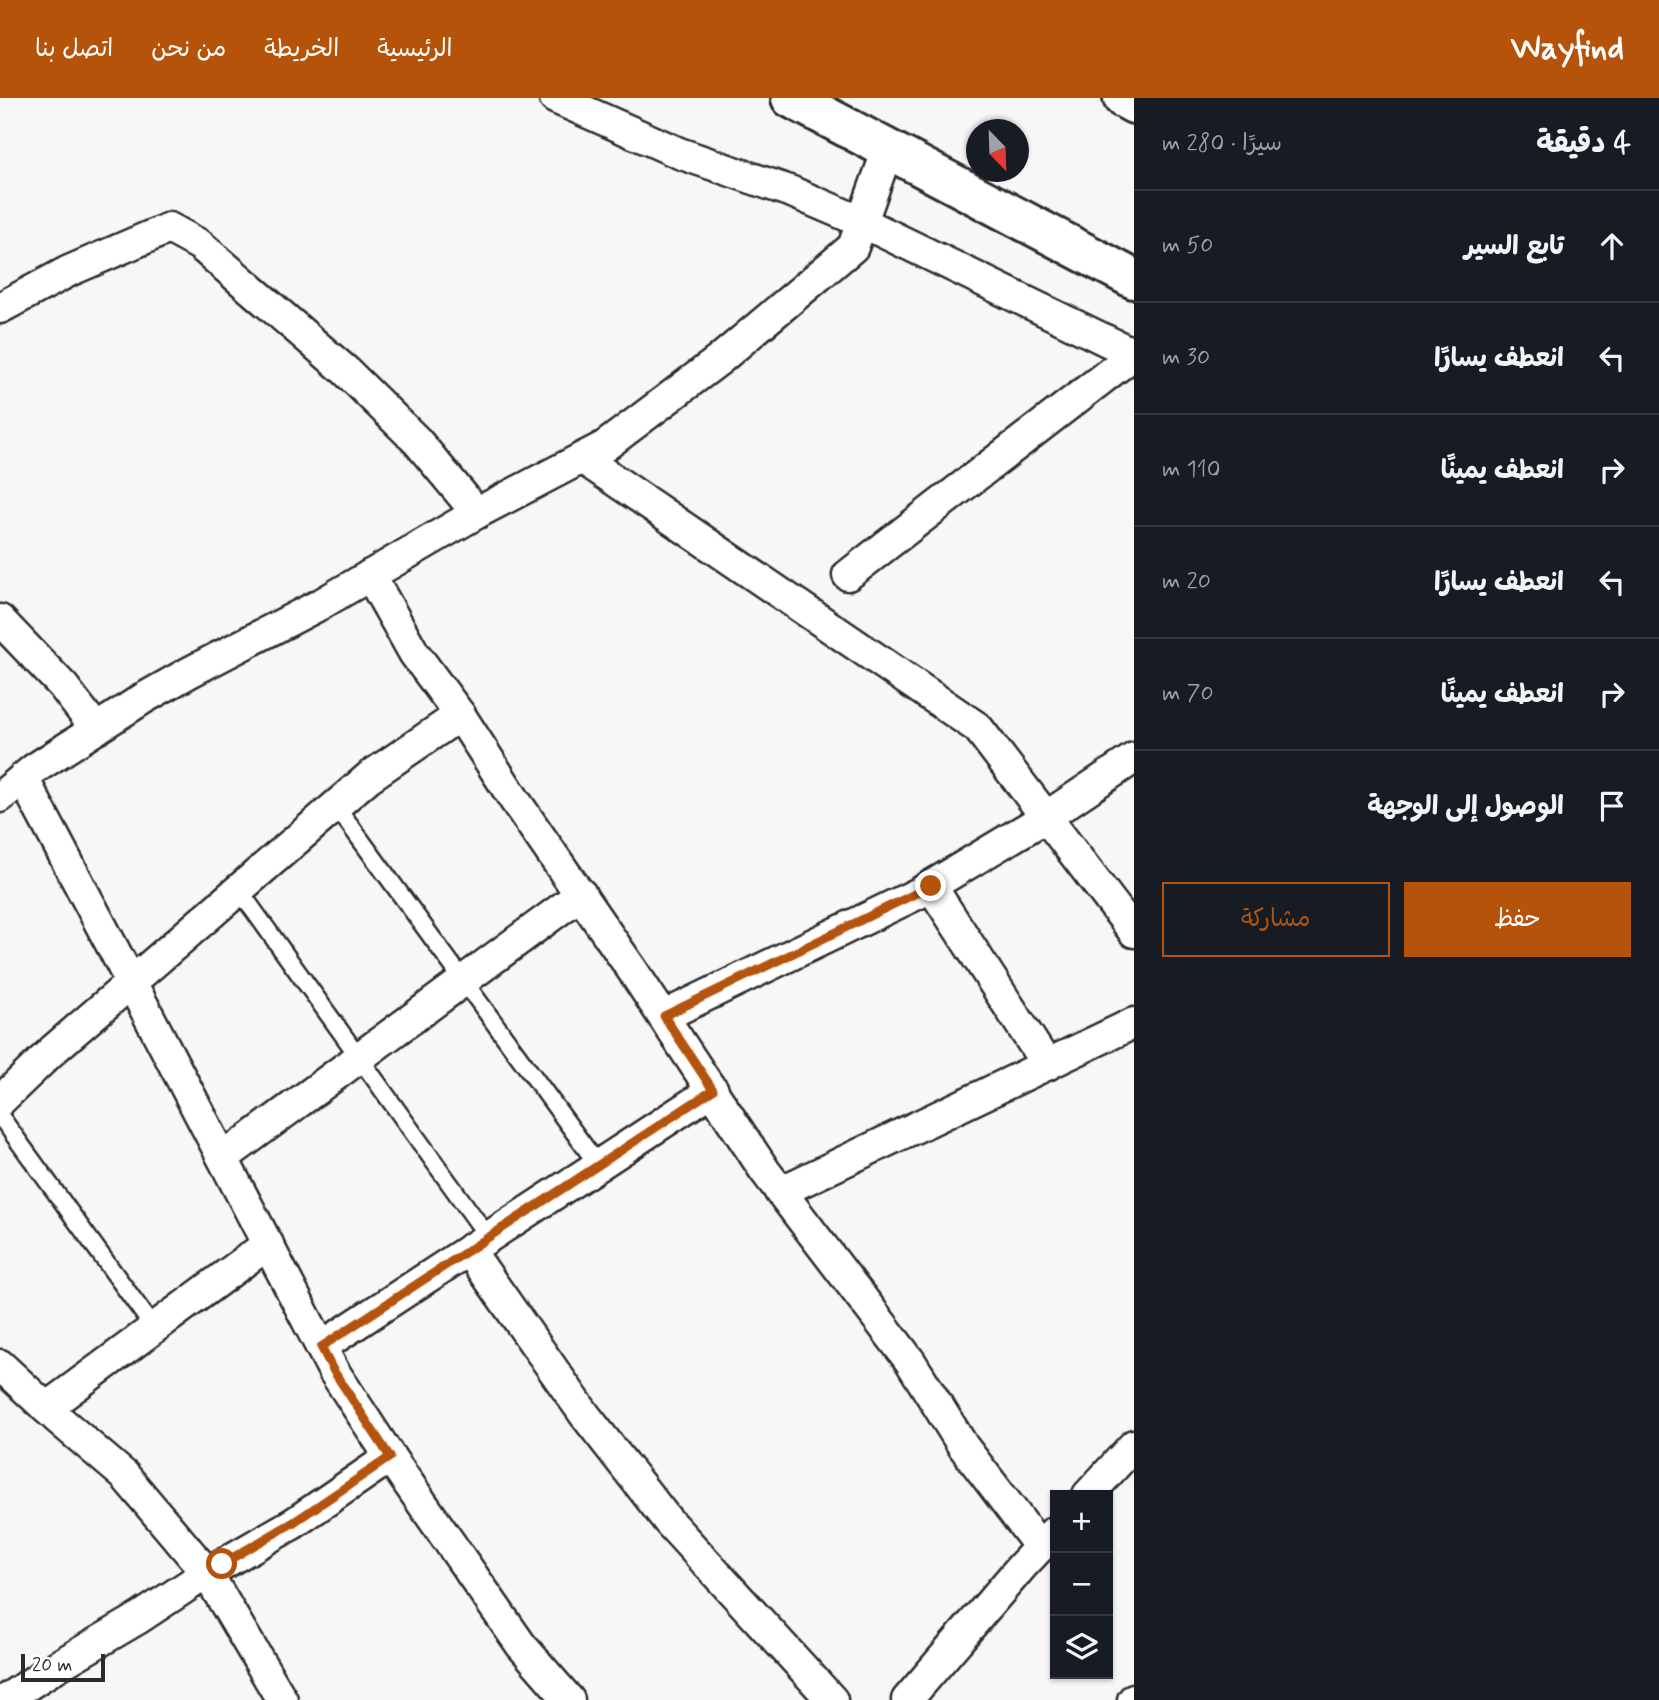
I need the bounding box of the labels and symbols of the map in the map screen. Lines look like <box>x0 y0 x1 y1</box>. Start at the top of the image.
north arrow <box>966 119 1029 182</box>
route end <box>915 870 946 901</box>
route start <box>206 1548 237 1579</box>
scale bar <box>21 1651 105 1683</box>

